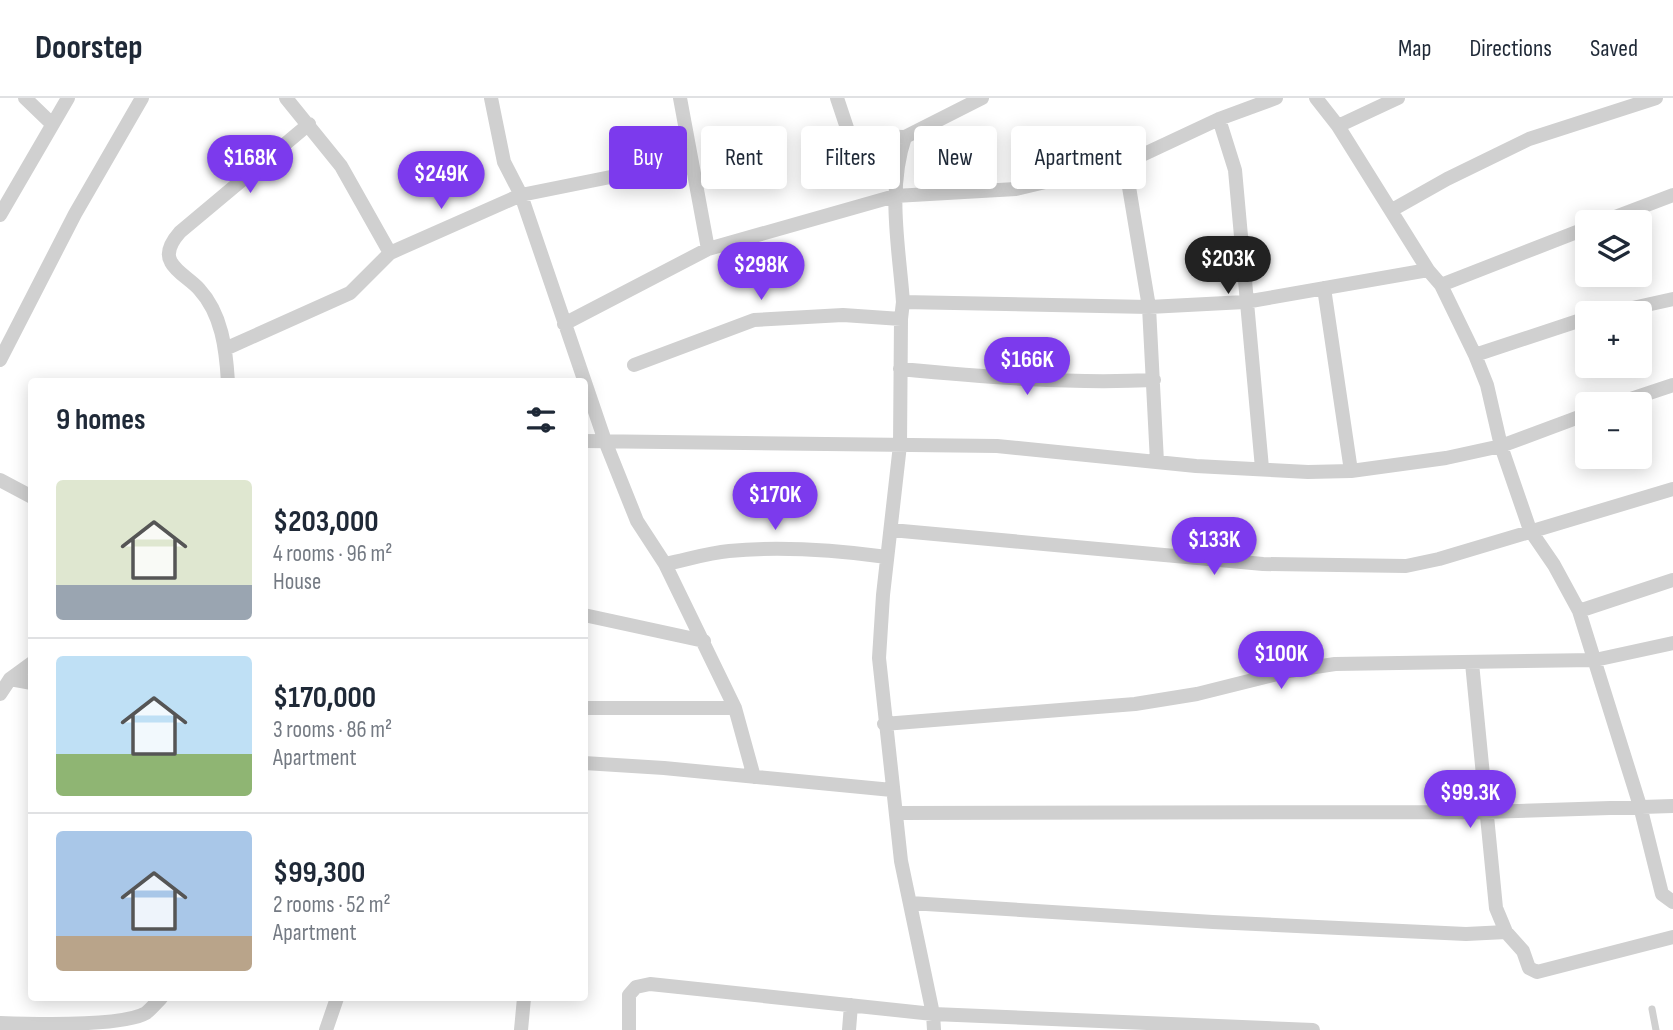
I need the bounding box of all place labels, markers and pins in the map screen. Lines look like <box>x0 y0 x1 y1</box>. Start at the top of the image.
pin: $168K <box>201 136 299 195</box>
pin: $249K <box>392 152 490 211</box>
pin: $203K <box>1179 236 1277 296</box>
pin: $298K <box>712 242 810 302</box>
pin: $166K <box>978 338 1076 397</box>
pin: $170K <box>726 472 824 532</box>
pin: $133K <box>1165 518 1263 577</box>
pin: $100K <box>1232 632 1330 691</box>
pin: $99.3K <box>1413 770 1527 830</box>

